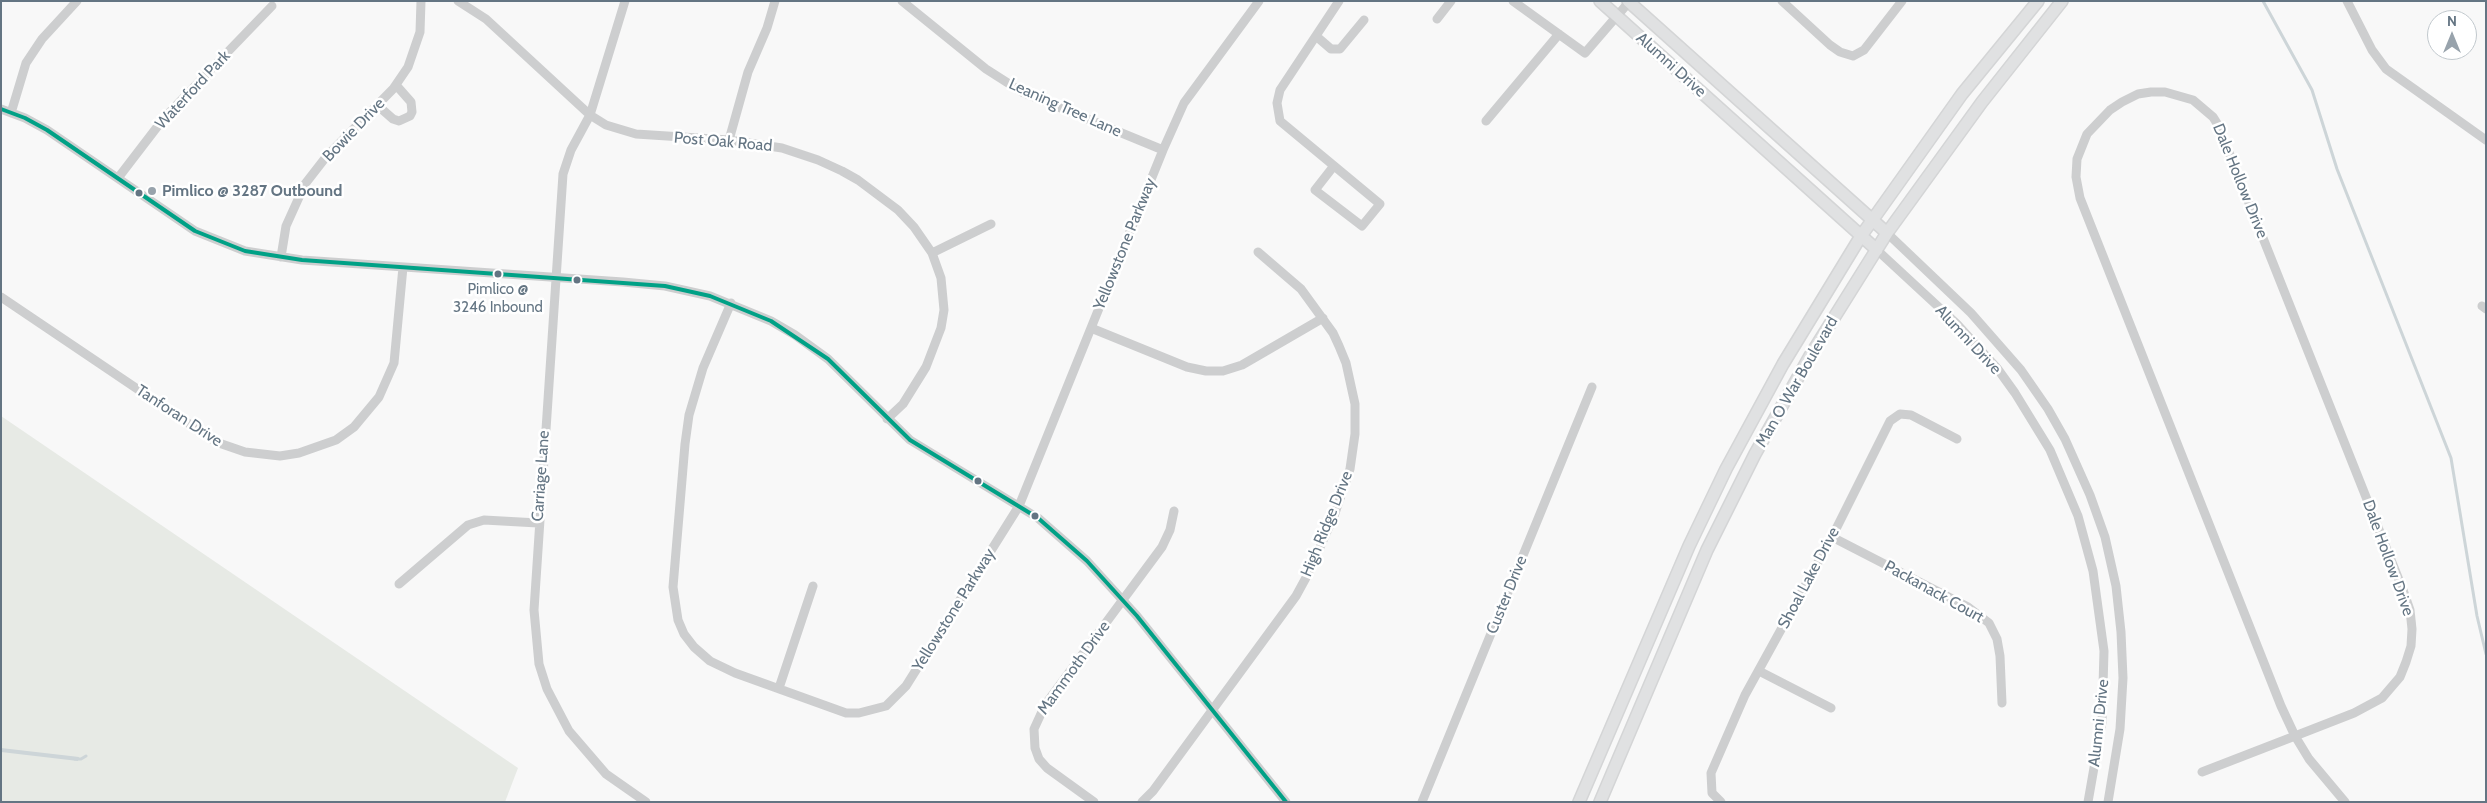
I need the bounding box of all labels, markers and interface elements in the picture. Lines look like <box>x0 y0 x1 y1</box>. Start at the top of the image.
north arrow <box>2427 10 2477 60</box>
text: N <box>2447 12 2457 30</box>
street label: Alumni Drive <box>1632 29 1710 101</box>
street label: Waterford Park <box>152 47 234 133</box>
street label: Leaning Tree Lane <box>1006 75 1124 141</box>
street label: Bowie Drive <box>319 94 389 166</box>
street label: Dale Hollow Drive <box>2208 121 2272 241</box>
street label: Post Oak Road <box>673 128 773 156</box>
street label: Yellowstone Parkway <box>1090 175 1160 313</box>
place label: Pimlico @ 3287 Outbound <box>162 181 342 201</box>
marker: Pimlico @ 3287 Outbound <box>146 185 158 197</box>
unlabelled marker <box>134 188 144 198</box>
marker: Pimlico @ 3246 Inbound <box>493 269 503 279</box>
unlabelled marker <box>572 275 582 285</box>
place label: Pimlico @ 3246 Inbound <box>453 281 543 316</box>
street label: Alumni Drive <box>1931 301 2005 379</box>
street label: Man O War Boulevard <box>1752 313 1842 451</box>
street label: Tanforan Drive <box>132 381 226 451</box>
street label: Carriage Lane <box>528 430 554 522</box>
street label: High Ridge Drive <box>1297 468 1357 580</box>
unlabelled marker <box>973 476 983 486</box>
street label: Dale Hollow Drive <box>2358 497 2418 619</box>
unlabelled marker <box>1030 511 1040 521</box>
street label: Shoal Lake Drive <box>1774 524 1844 632</box>
street label: Yellowstone Parkway <box>909 545 999 675</box>
street label: Custer Drive <box>1483 553 1531 637</box>
street label: Packanack Court <box>1881 557 1987 627</box>
street label: Mammoth Drive <box>1034 618 1114 718</box>
street label: Alumni Drive <box>2085 678 2113 768</box>

